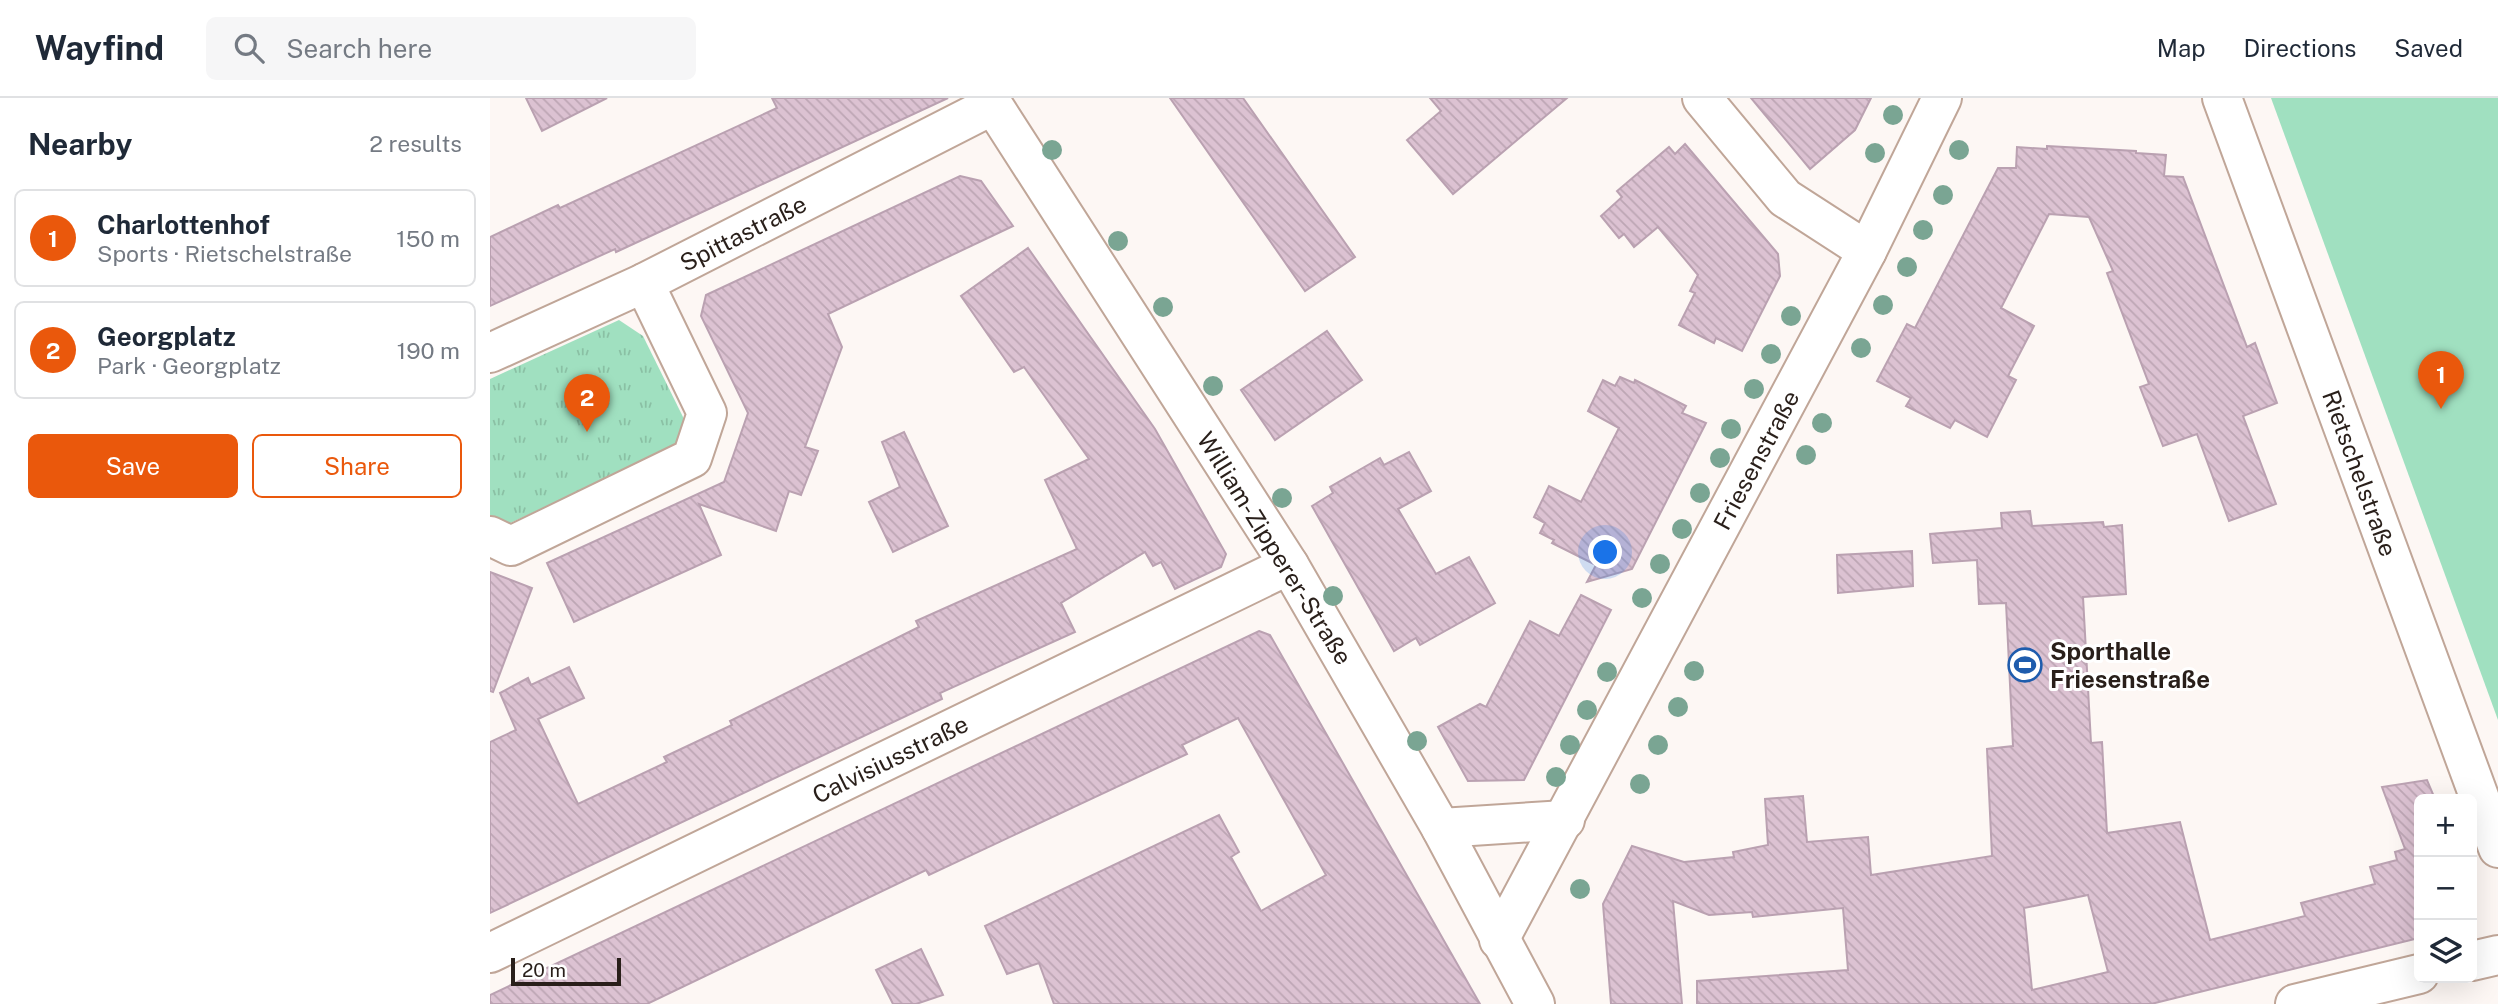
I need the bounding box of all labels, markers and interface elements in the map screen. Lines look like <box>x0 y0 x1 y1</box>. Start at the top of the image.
search box <box>206 17 696 80</box>
text: Wayfind <box>35 29 164 67</box>
icon: search <box>230 29 268 67</box>
text: Search here <box>286 33 432 64</box>
text: Map <box>2157 34 2206 62</box>
text: Directions <box>2244 34 2356 62</box>
text: Saved <box>2394 34 2463 62</box>
text: Nearby <box>28 126 132 162</box>
text: 2 results <box>369 130 462 157</box>
street label: Spittastraße <box>675 189 811 277</box>
text: Charlottenhof <box>97 209 270 240</box>
text: 1 <box>48 225 58 252</box>
text: 150 m <box>396 225 460 252</box>
text: Sports · Rietschelstraße <box>97 240 352 267</box>
text: Georgplatz <box>97 321 236 352</box>
text: 2 <box>46 337 60 364</box>
text: 190 m <box>397 337 460 364</box>
pin: 1 <box>2418 351 2464 409</box>
text: Park · Georgplatz <box>97 352 281 379</box>
pin: 2 <box>564 374 610 432</box>
street label: Friesenstraße <box>1708 386 1804 534</box>
street label: Rietschelstraße <box>2317 386 2403 560</box>
street label: William-Zipperer-Straße <box>1192 427 1358 669</box>
button: Save <box>28 434 238 498</box>
button: Share <box>252 434 462 498</box>
your location <box>1588 535 1622 569</box>
place label: Sporthalle Friesenstraße <box>2050 637 2210 693</box>
sports icon: Sporthalle Friesenstraße <box>2006 646 2044 684</box>
street label: Calvisiusstraße <box>808 709 972 809</box>
map controls <box>2414 794 2477 983</box>
button: + <box>2414 794 2477 857</box>
button: − <box>2414 857 2477 920</box>
button: layers <box>2414 920 2477 983</box>
scale bar <box>511 955 621 987</box>
text: 20 m <box>522 959 566 981</box>

